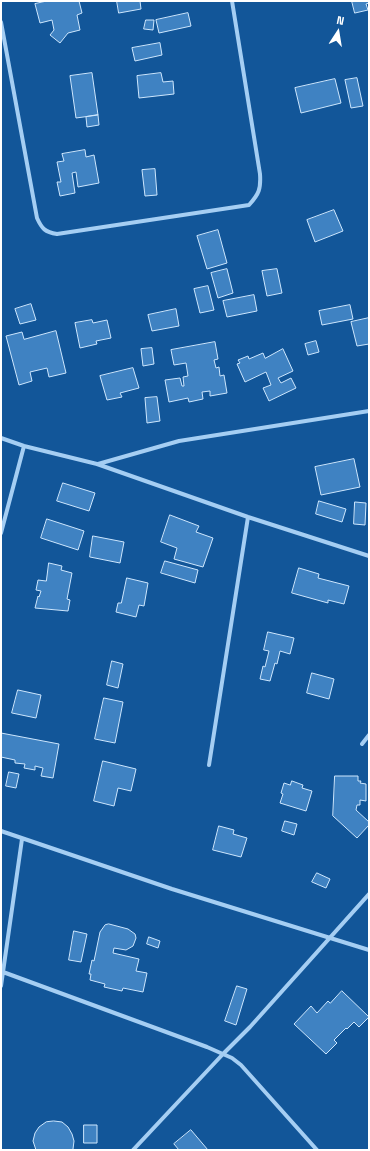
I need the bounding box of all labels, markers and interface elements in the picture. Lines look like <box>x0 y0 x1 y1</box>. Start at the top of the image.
north arrow <box>318 12 358 52</box>
text: N <box>335 13 346 28</box>

